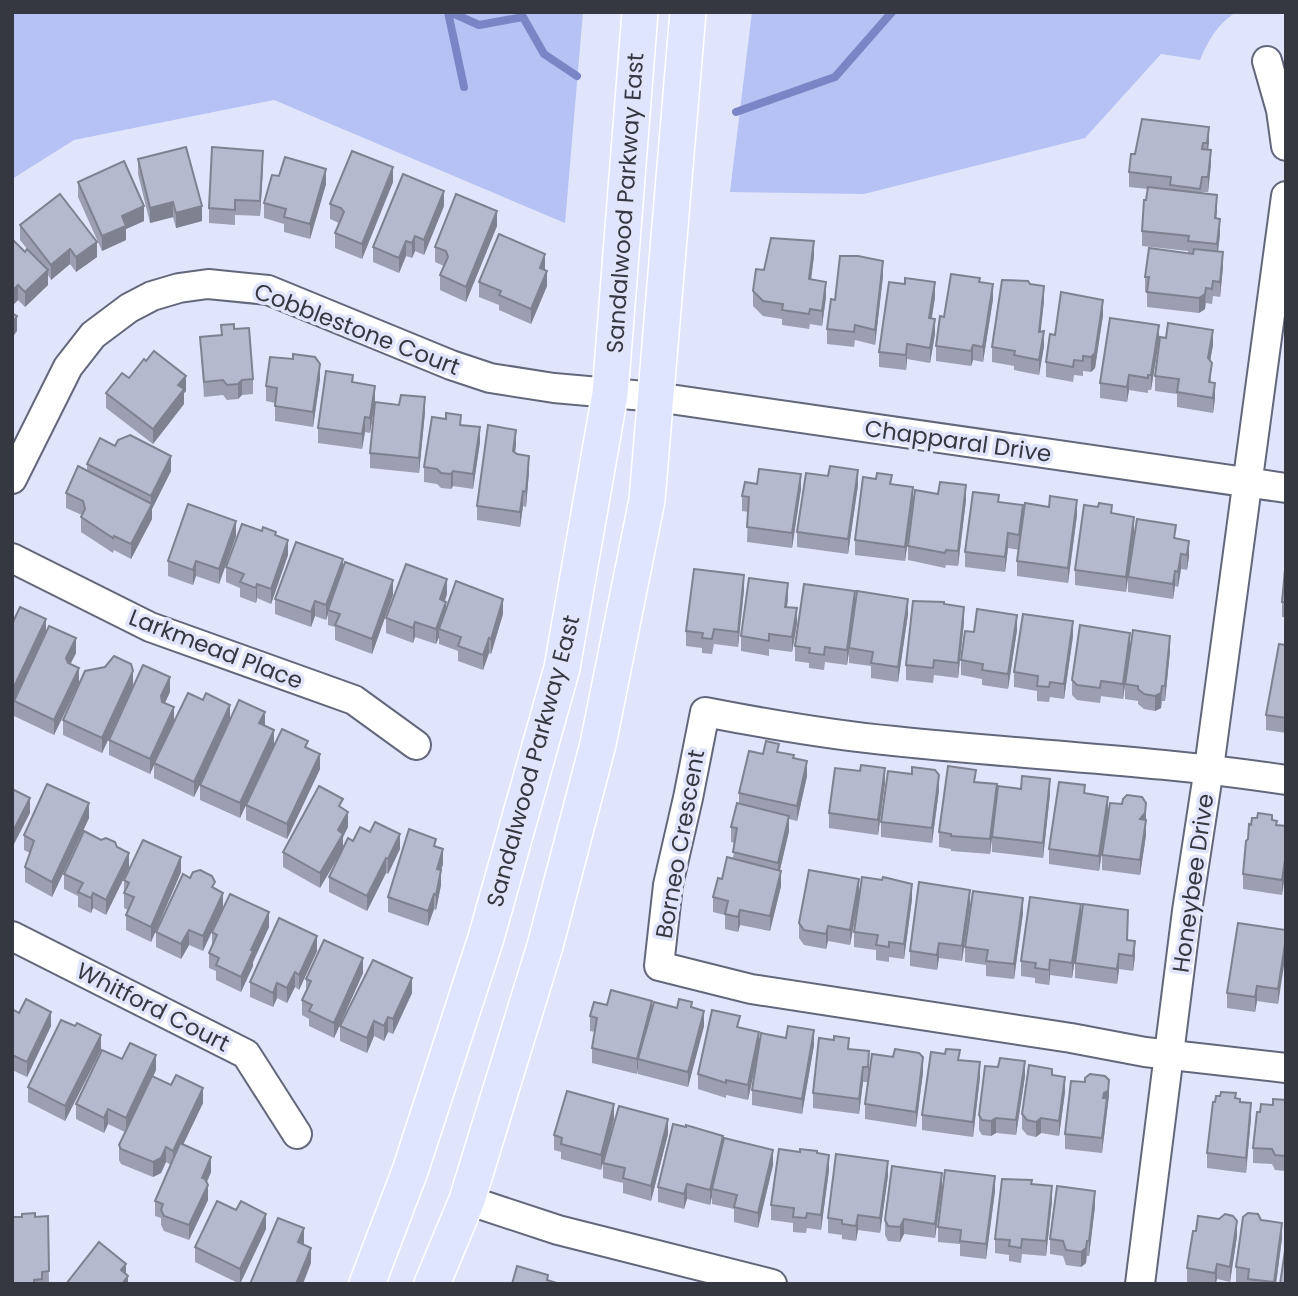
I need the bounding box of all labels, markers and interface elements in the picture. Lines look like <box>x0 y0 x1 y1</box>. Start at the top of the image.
street label: Sandalwood Parkway East <box>599 52 651 354</box>
street label: Cobblestone Court <box>250 275 464 383</box>
street label: Chapparal Drive <box>863 412 1053 470</box>
street label: Larkmead Place <box>124 601 308 697</box>
street label: Sandalwood Parkway East <box>479 611 587 911</box>
street label: Borneo Crescent <box>648 747 712 941</box>
street label: Honeybee Drive <box>1165 791 1221 975</box>
street label: Whitford Court <box>71 955 235 1059</box>

